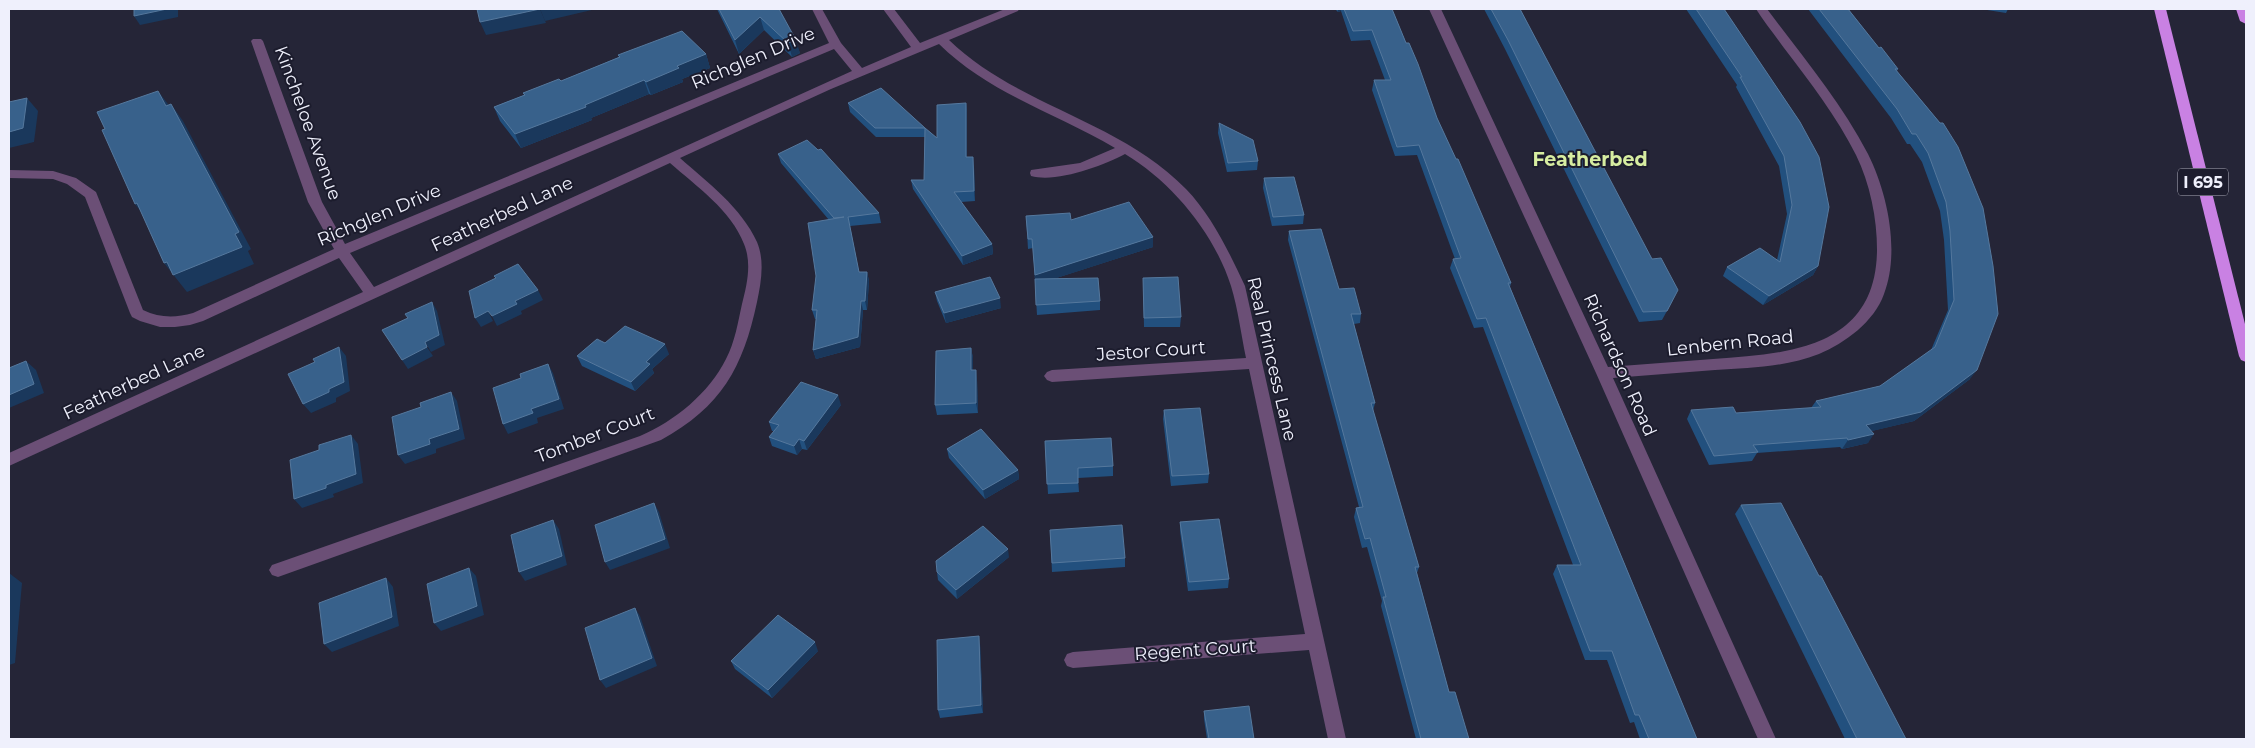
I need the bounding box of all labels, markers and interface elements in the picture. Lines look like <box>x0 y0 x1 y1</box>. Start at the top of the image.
street label: Richglen Drive <box>688 22 818 94</box>
street label: Kincheloe Avenue <box>270 43 346 203</box>
district label: Featherbed <box>1532 148 1648 171</box>
road number: I 695 <box>2178 168 2228 196</box>
street label: Featherbed Lane <box>428 171 577 257</box>
street label: Richglen Drive <box>314 179 444 251</box>
street label: Real Princess Lane <box>1242 275 1302 443</box>
street label: Richardson Road <box>1579 290 1661 440</box>
street label: Lenbern Road <box>1665 325 1795 361</box>
street label: Jestor Court <box>1095 336 1206 366</box>
street label: Featherbed Lane <box>60 339 209 425</box>
street label: Tomber Court <box>533 402 657 468</box>
street label: Regent Court <box>1133 635 1257 665</box>

